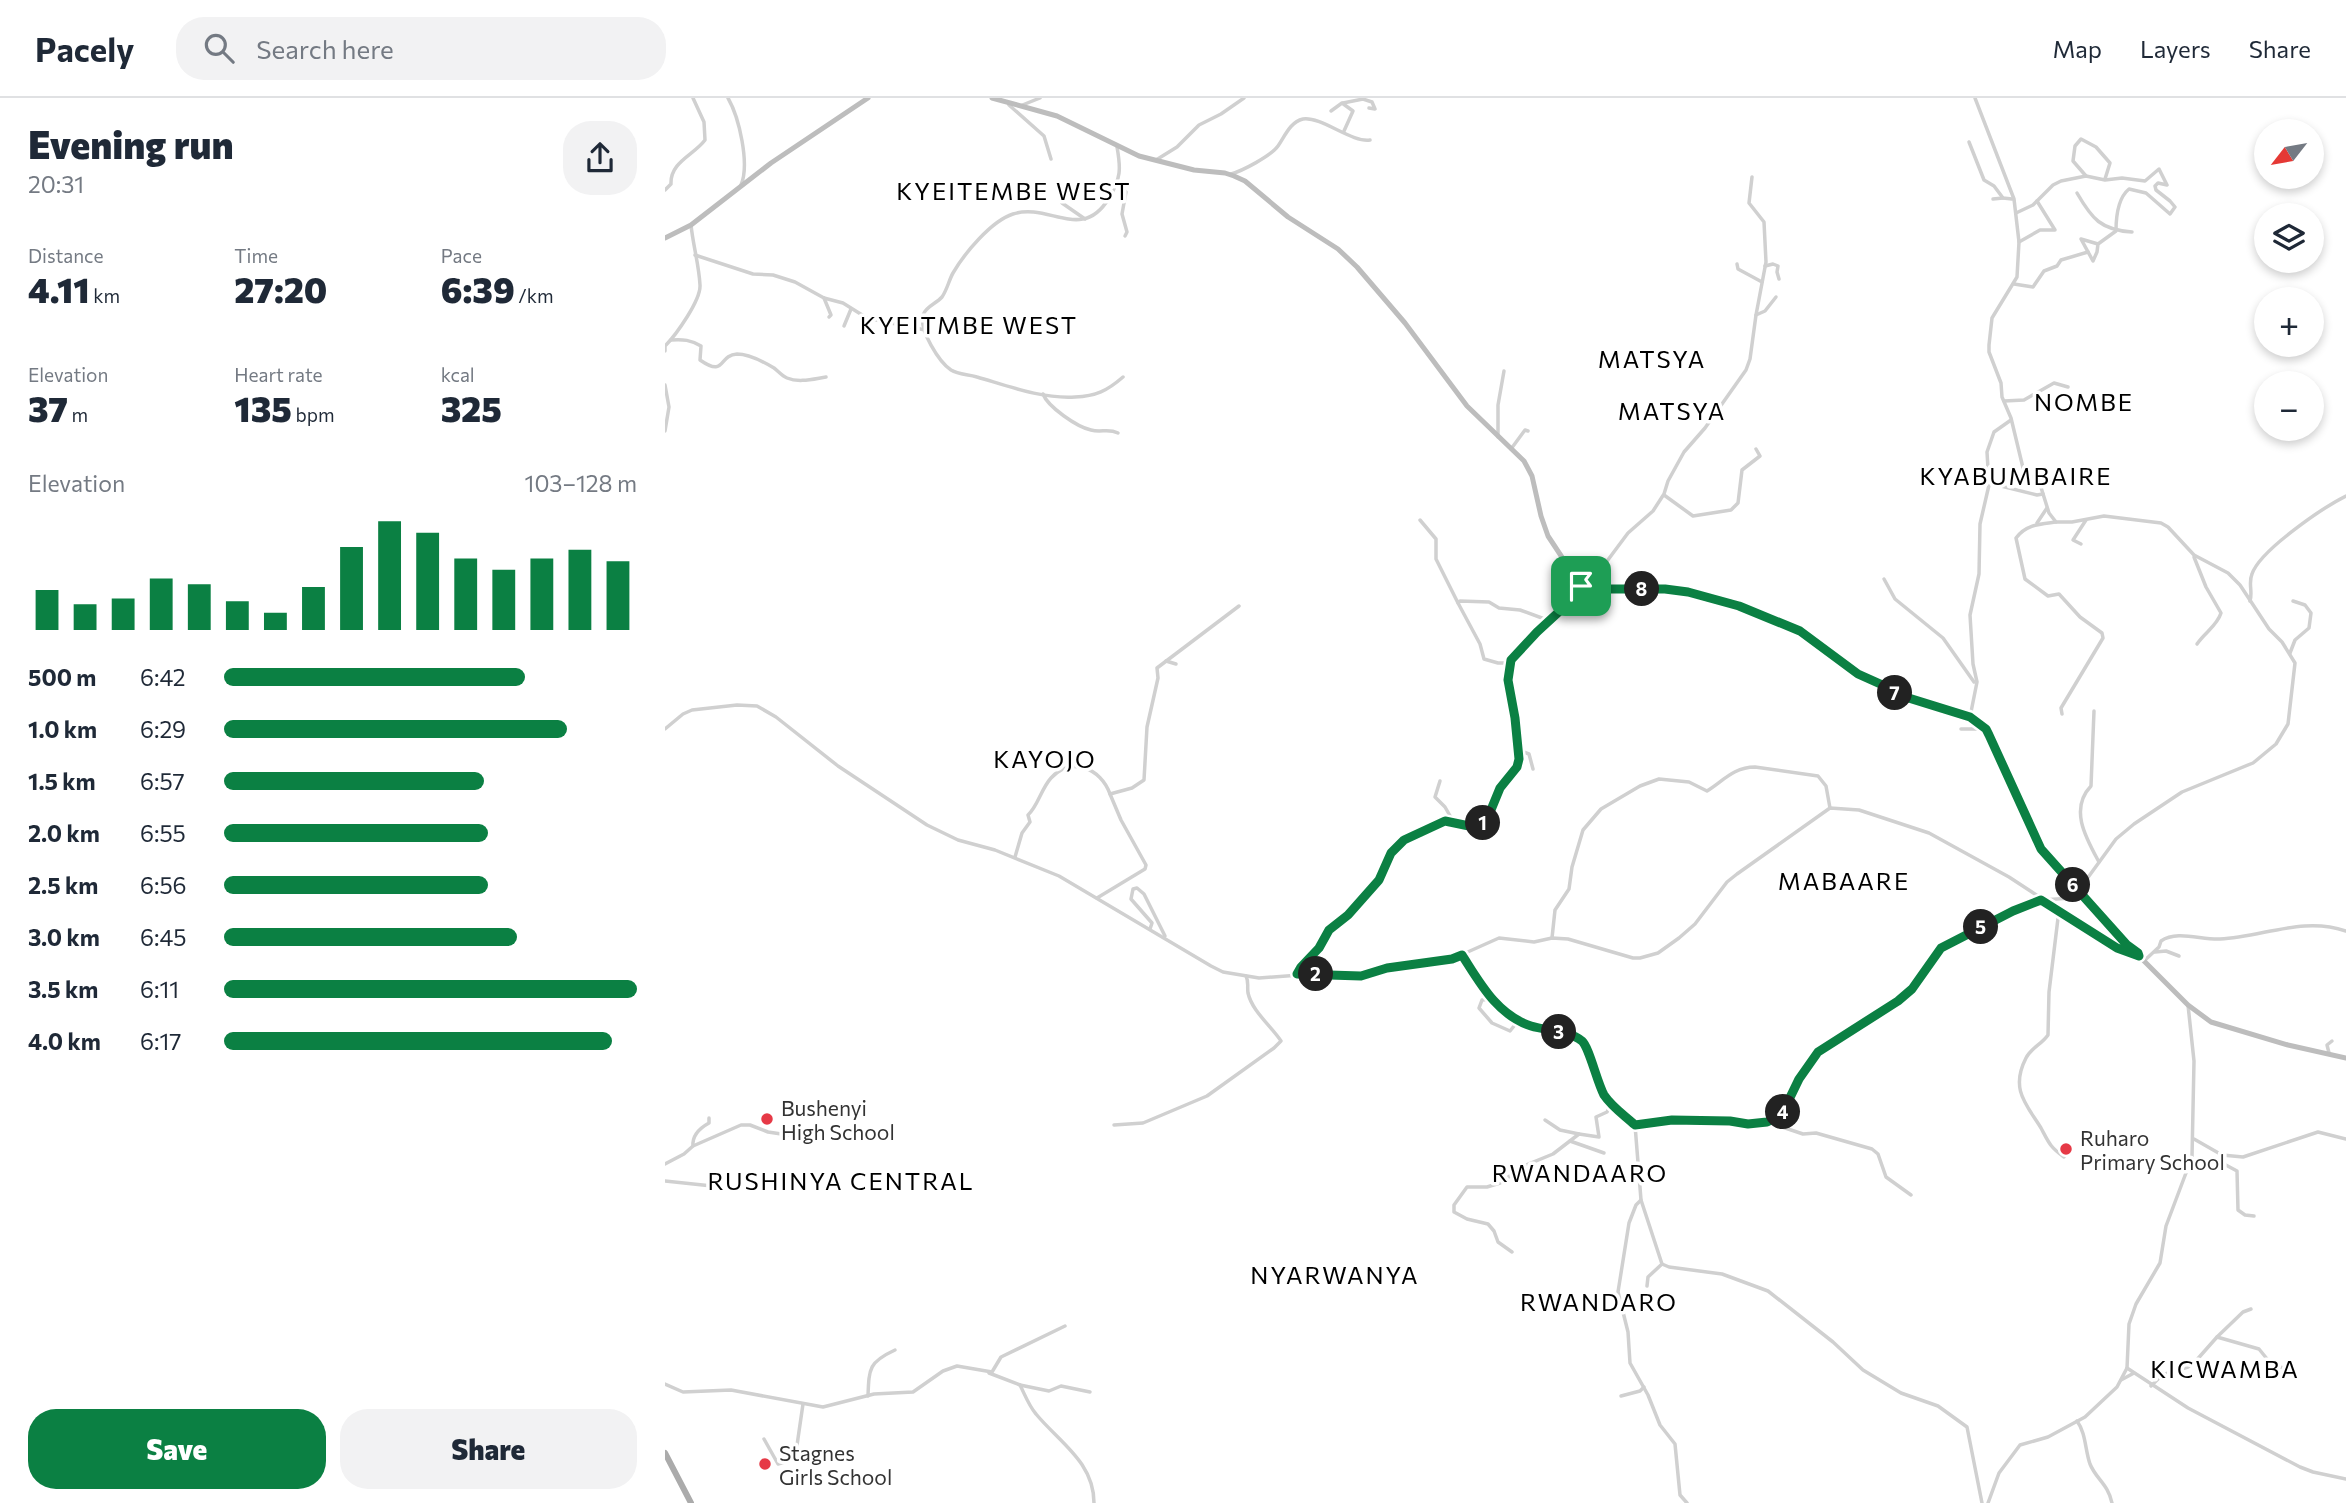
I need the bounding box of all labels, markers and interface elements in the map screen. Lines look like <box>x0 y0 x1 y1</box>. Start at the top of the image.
search box <box>176 17 666 80</box>
text: Pacely <box>35 28 134 69</box>
icon: search <box>200 29 238 67</box>
text: Search here <box>256 33 394 64</box>
text: Map <box>2053 34 2102 63</box>
text: Layers <box>2140 34 2211 63</box>
text: Share <box>2249 34 2311 63</box>
north arrow <box>2254 119 2324 189</box>
map controls <box>2254 119 2324 441</box>
text: Evening run <box>28 120 234 167</box>
button: share <box>563 121 637 195</box>
text: 20:31 <box>28 170 84 198</box>
district label: KYEITEMBE WEST <box>896 176 1132 205</box>
button: layers <box>2254 203 2324 273</box>
text: Distance <box>28 244 104 267</box>
text: Time <box>234 244 278 267</box>
text: Pace <box>441 244 482 267</box>
text: 4.11 <box>28 267 90 310</box>
text: 27:20 <box>234 267 327 310</box>
text: 6:39 <box>441 267 515 310</box>
text: km <box>90 284 120 307</box>
text: /km <box>515 284 554 307</box>
button: + <box>2254 287 2324 357</box>
district label: KYEITMBE WEST <box>860 310 1078 339</box>
district label: MATSYA <box>1598 344 1706 373</box>
text: Elevation <box>28 363 108 386</box>
text: Heart rate <box>234 363 323 386</box>
text: kcal <box>441 363 475 386</box>
button: − <box>2254 371 2324 441</box>
text: 37 <box>28 386 68 429</box>
text: 135 <box>234 386 292 429</box>
text: 325 <box>441 386 502 429</box>
district label: NOMBE <box>2034 387 2134 416</box>
district label: MATSYA <box>1618 396 1726 425</box>
text: m <box>68 403 88 426</box>
text: bpm <box>292 403 335 426</box>
district label: KYABUMBAIRE <box>1920 461 2112 490</box>
text: Elevation <box>28 469 125 497</box>
text: 103–128 m <box>525 469 637 497</box>
pin <box>1551 556 1611 616</box>
icon: arrive <box>1562 567 1600 605</box>
pin: 8 <box>1625 572 1660 606</box>
text: 8 <box>1636 577 1647 600</box>
text: 500 m <box>28 663 96 691</box>
text: 6:42 <box>140 663 186 691</box>
pin: 7 <box>1877 676 1913 710</box>
text: 7 <box>1889 681 1900 704</box>
text: 1.0 km <box>28 715 97 743</box>
text: 6:29 <box>140 715 186 743</box>
district label: KAYOJO <box>993 744 1097 773</box>
text: 1.5 km <box>28 767 96 795</box>
text: 6:57 <box>140 767 185 795</box>
pin: 1 <box>1465 806 1501 840</box>
text: 1 <box>1478 811 1487 834</box>
text: 2.0 km <box>28 819 100 847</box>
text: 6:55 <box>140 819 186 847</box>
district label: MABAARE <box>1778 866 1910 895</box>
pin: 6 <box>2055 868 2091 902</box>
text: 2.5 km <box>28 871 98 899</box>
text: 6:56 <box>140 871 187 899</box>
text: 6 <box>2067 873 2078 896</box>
pin: 5 <box>1963 910 1999 944</box>
text: 5 <box>1975 915 1986 938</box>
text: 3.0 km <box>28 923 100 951</box>
text: 6:45 <box>140 923 186 951</box>
pin: 2 <box>1299 956 1333 992</box>
text: 2 <box>1310 962 1321 985</box>
text: 3.5 km <box>28 975 98 1003</box>
text: 6:11 <box>140 975 179 1003</box>
pin: 3 <box>1541 1014 1577 1049</box>
text: 3 <box>1553 1020 1564 1043</box>
text: 4.0 km <box>28 1027 101 1055</box>
text: 6:17 <box>140 1027 181 1055</box>
pin: 4 <box>1765 1094 1801 1130</box>
place label: Bushenyi High School <box>781 1095 895 1144</box>
text: 4 <box>1777 1100 1788 1123</box>
marker: Bushenyi High School <box>759 1111 775 1127</box>
place label: Ruharo Primary School <box>2080 1125 2225 1174</box>
marker: Ruharo Primary School <box>2058 1141 2074 1157</box>
district label: RWANDAARO <box>1492 1158 1668 1187</box>
district label: RUSHINYA CENTRAL <box>707 1166 975 1195</box>
district label: NYARWANYA <box>1250 1260 1420 1289</box>
district label: RWANDARO <box>1520 1287 1678 1316</box>
district label: KICWAMBA <box>2150 1354 2300 1383</box>
button: Save <box>28 1409 326 1489</box>
button: Share <box>340 1409 637 1489</box>
place label: Stagnes Girls School <box>779 1440 892 1489</box>
marker: Stagnes Girls School <box>757 1456 773 1472</box>

